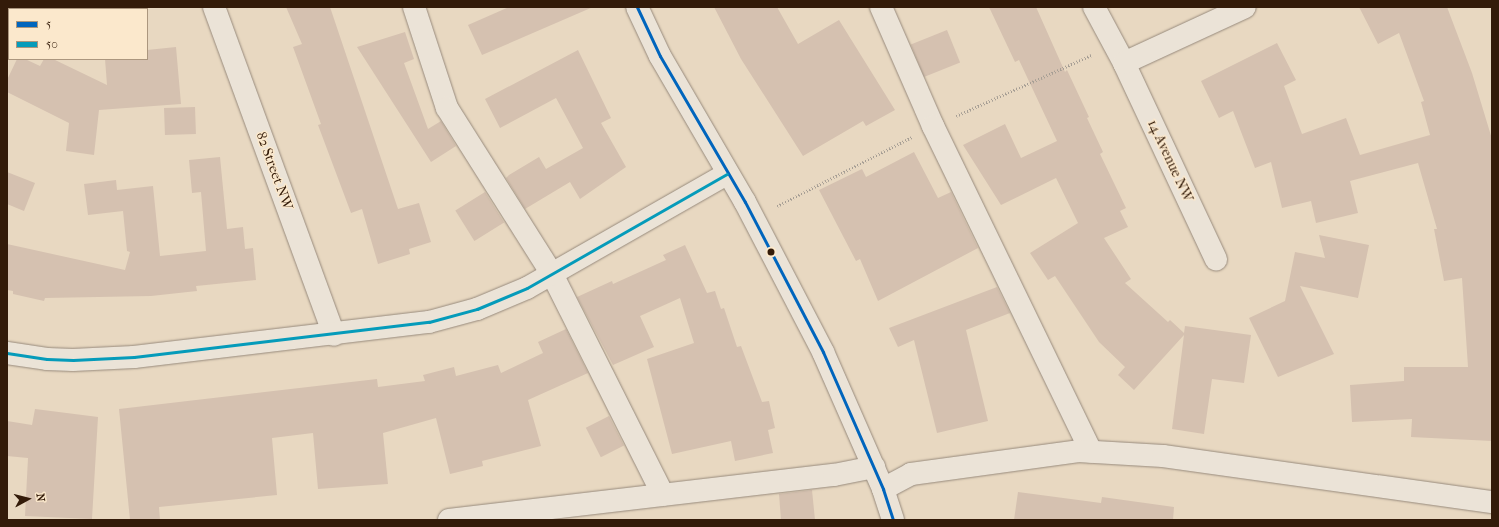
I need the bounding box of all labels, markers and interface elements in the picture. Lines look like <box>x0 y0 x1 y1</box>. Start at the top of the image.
legend <box>8 8 148 60</box>
text: 5 <box>46 17 51 31</box>
text: 50 <box>46 37 58 51</box>
street label: 14 Avenue NW <box>1144 117 1196 205</box>
street label: 82 Street NW <box>252 130 296 212</box>
unlabelled marker <box>766 247 776 257</box>
north arrow <box>8 479 48 519</box>
text: N <box>33 493 47 502</box>

